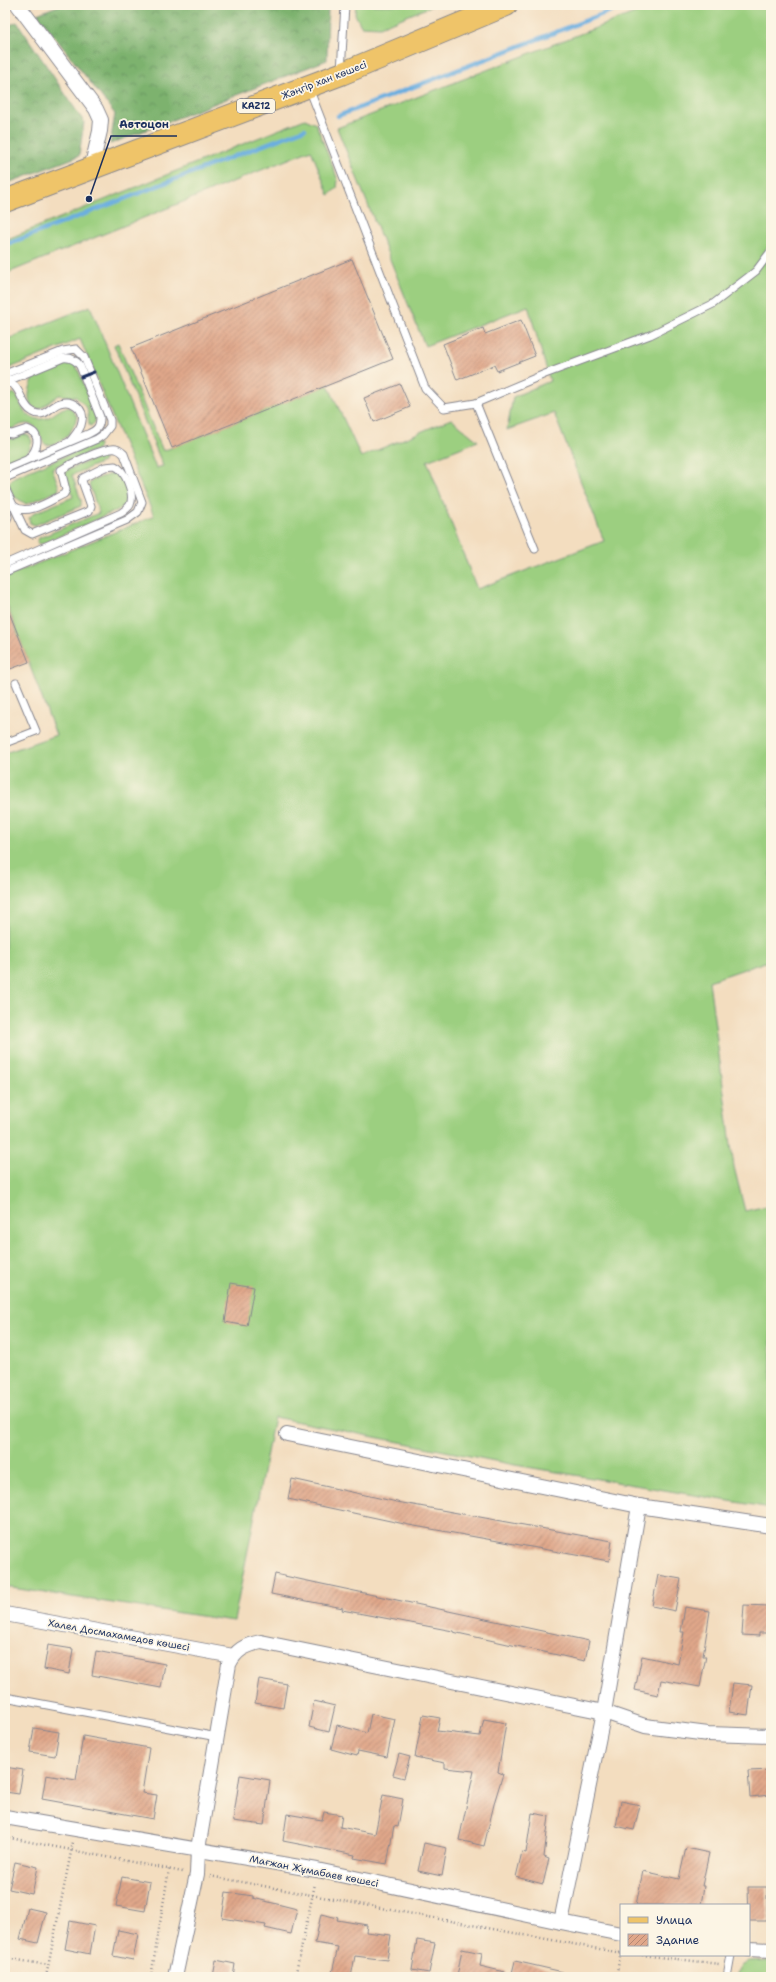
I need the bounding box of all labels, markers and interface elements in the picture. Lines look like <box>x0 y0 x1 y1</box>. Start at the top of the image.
street label: Жәңгір хан көшесі <box>279 58 369 102</box>
road number: KAZ12 <box>237 99 275 113</box>
callout: Автоцон <box>111 113 177 136</box>
text: Автоцон <box>119 117 169 132</box>
street label: Халел Досмахамедов көшесі <box>47 1616 191 1654</box>
street label: Мағжан Жұмабаев көшесі <box>248 1852 380 1890</box>
legend <box>620 1904 750 1956</box>
text: Улица <box>656 1912 693 1928</box>
text: Здание <box>656 1932 700 1948</box>

